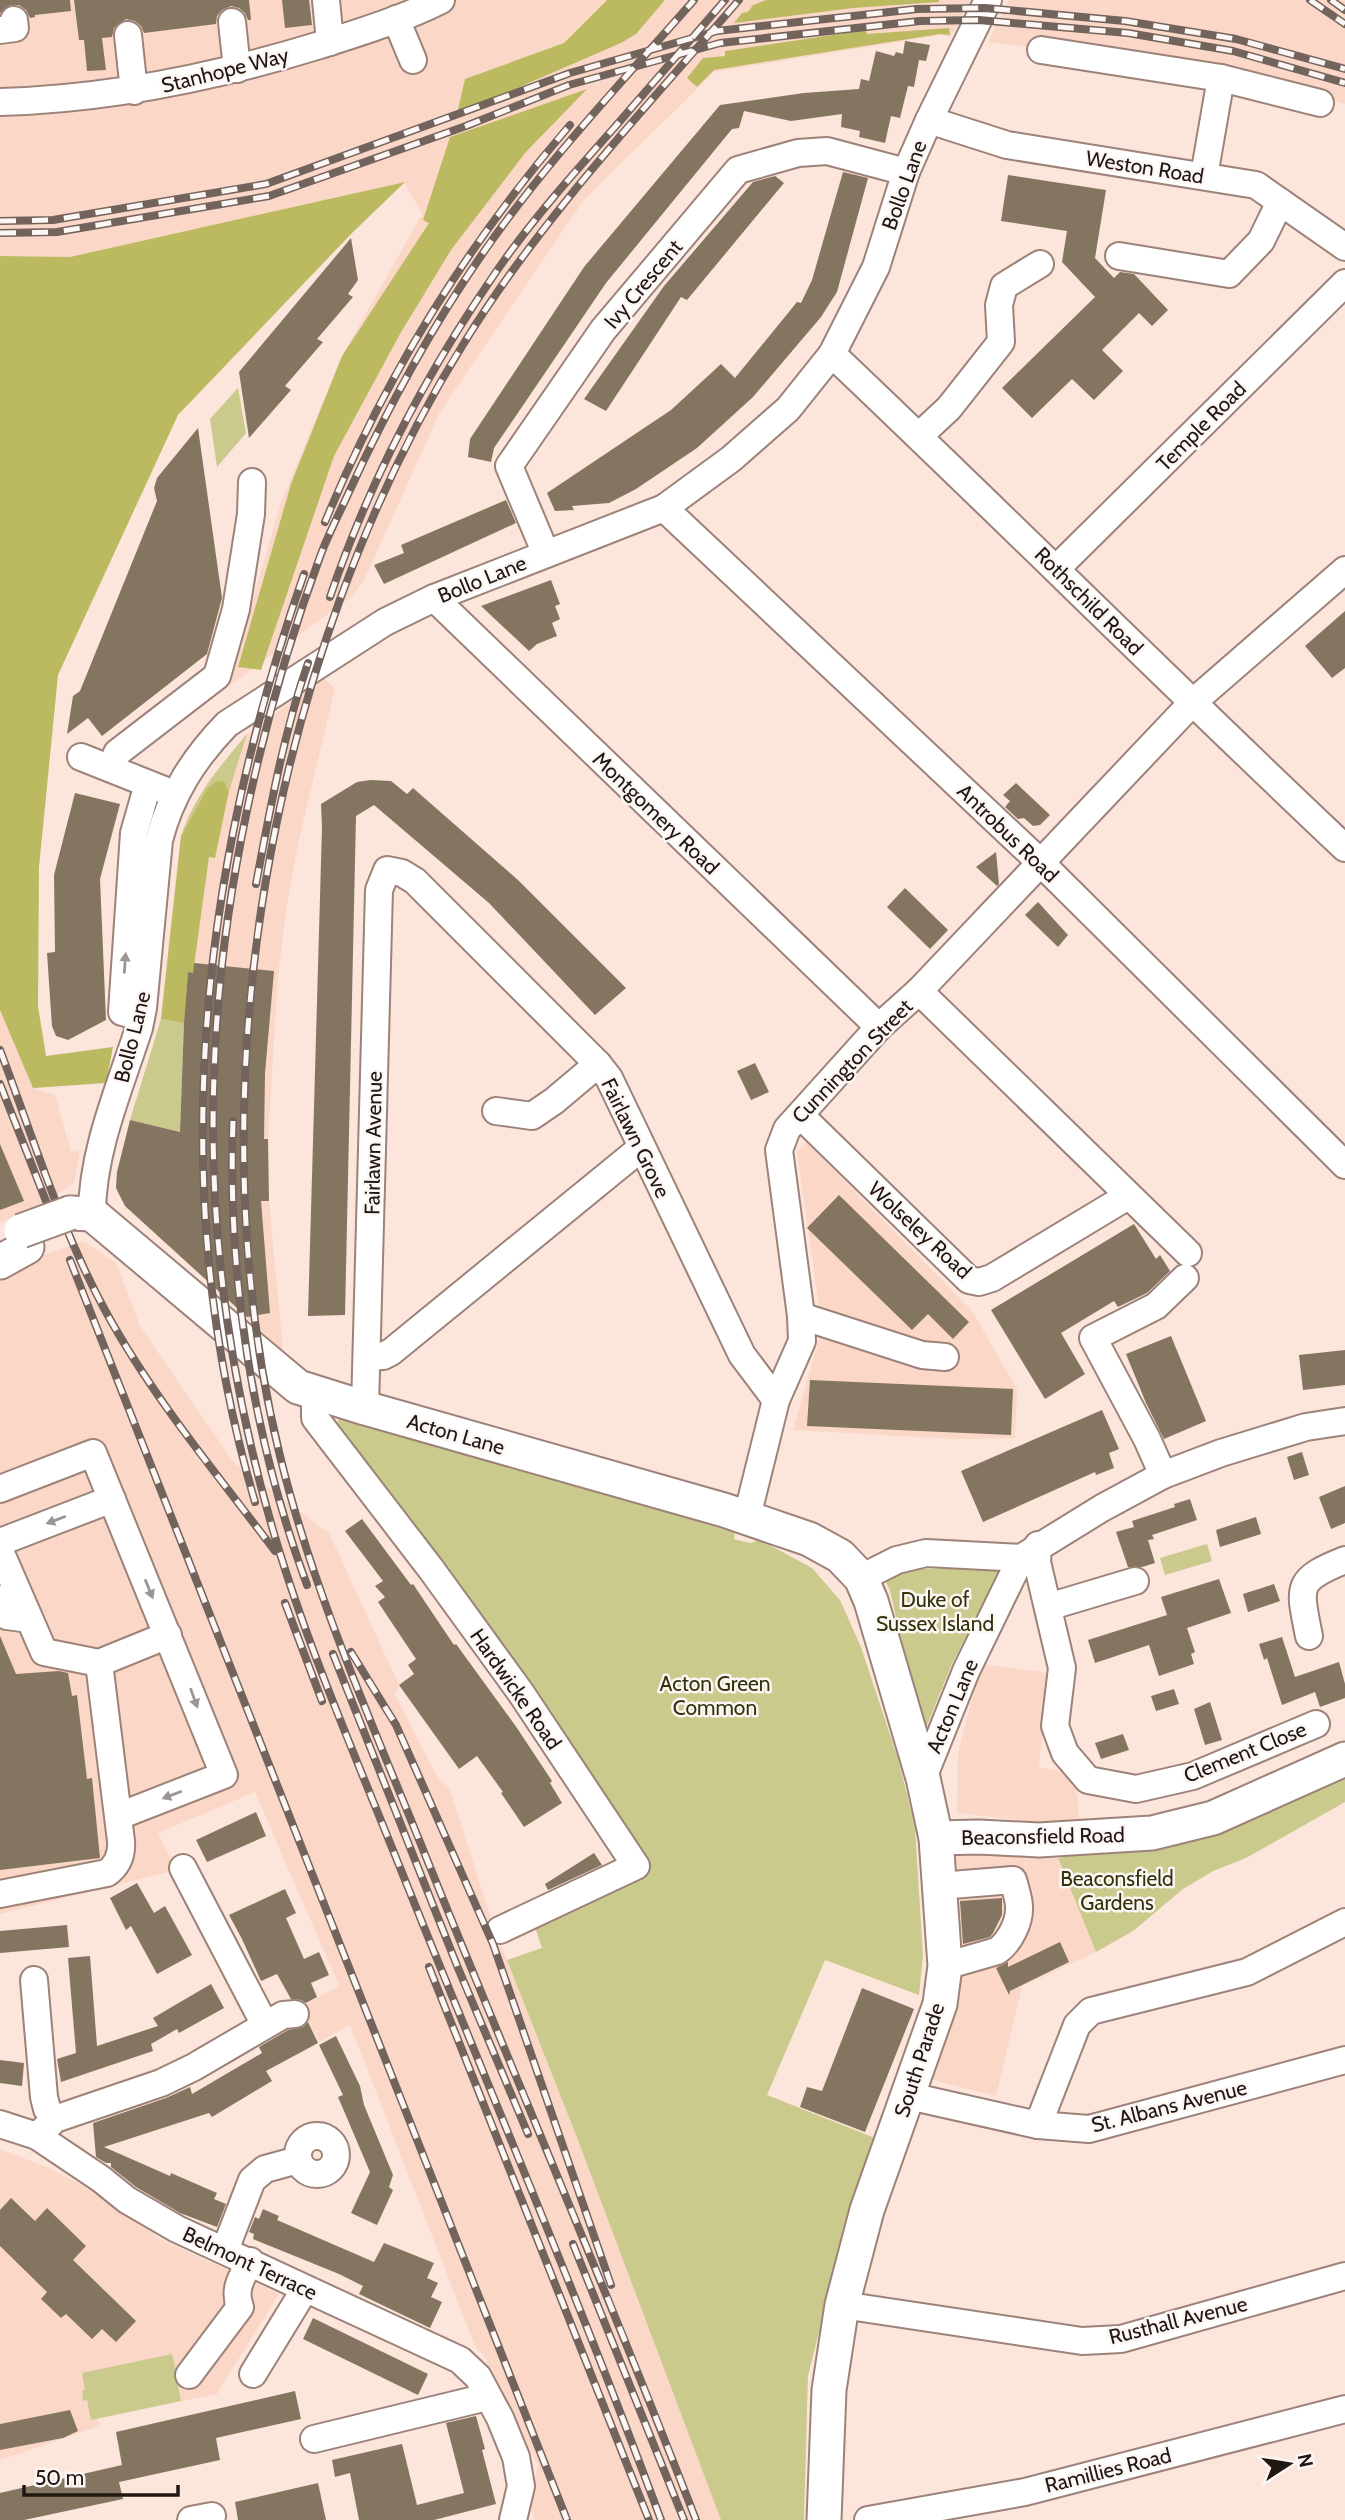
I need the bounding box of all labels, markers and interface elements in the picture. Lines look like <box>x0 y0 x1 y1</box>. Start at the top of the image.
street label: Stanhope Way <box>159 42 292 98</box>
street label: Bollo Lane <box>876 137 932 233</box>
street label: Weston Road <box>1084 145 1206 189</box>
street label: Ivy Crescent <box>599 235 687 333</box>
street label: Temple Road <box>1151 376 1251 476</box>
street label: Rothschild Road <box>1030 542 1148 660</box>
street label: Bollo Lane <box>434 550 530 608</box>
street label: Montgomery Road <box>588 746 724 880</box>
street label: Antrobus Road <box>952 778 1064 888</box>
one-way arrow <box>120 952 131 974</box>
street label: Bollo Lane <box>109 988 155 1085</box>
street label: Cunnington Street <box>786 994 918 1128</box>
street label: Fairlawn Avenue <box>359 1071 387 1215</box>
street label: Fairlawn Grove <box>596 1074 676 1202</box>
street label: Wolseley Road <box>863 1176 977 1284</box>
street label: Acton Lane <box>404 1408 508 1460</box>
one-way arrow <box>45 1515 66 1526</box>
one-way arrow <box>144 1578 155 1599</box>
park label: Duke of Sussex Island <box>876 1587 994 1636</box>
street label: Hardwicke Road <box>465 1624 567 1754</box>
street label: Acton Lane <box>921 1655 983 1757</box>
park label: Acton Green Common <box>660 1671 770 1720</box>
one-way arrow <box>188 1688 199 1709</box>
street label: Clement Close <box>1180 1716 1310 1788</box>
one-way arrow <box>161 1790 182 1801</box>
street label: Beaconsfield Road <box>961 1822 1125 1850</box>
park label: Beaconsfield Gardens <box>1060 1866 1174 1915</box>
street label: South Parade <box>889 1999 949 2120</box>
street label: St. Albans Avenue <box>1089 2075 1250 2137</box>
street label: Belmont Terrace <box>179 2221 321 2305</box>
street label: Rusthall Avenue <box>1106 2291 1250 2349</box>
north arrow <box>1254 2429 1324 2499</box>
street label: Ramillies Road <box>1042 2442 1174 2498</box>
text: N <box>1292 2452 1318 2470</box>
scale bar <box>24 2454 178 2498</box>
text: 50 m <box>35 2465 84 2490</box>

